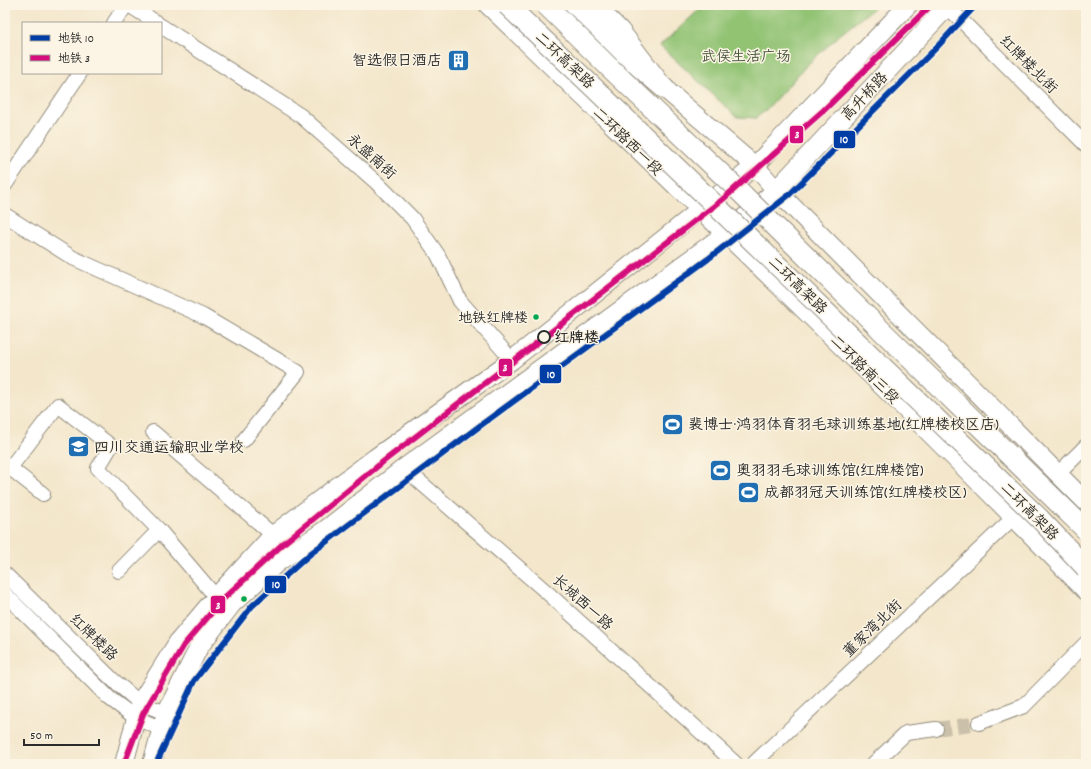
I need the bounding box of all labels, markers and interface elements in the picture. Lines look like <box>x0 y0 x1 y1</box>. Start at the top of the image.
legend <box>22 22 162 74</box>
street label: 二环高架路 <box>529 28 599 95</box>
text: 地铁 10 <box>58 31 94 48</box>
street label: 红牌楼北街 <box>993 31 1062 100</box>
building icon: 智选假日酒店 <box>445 47 471 73</box>
park label: 武侯生活广场 <box>701 47 791 69</box>
text: 地铁 3 <box>58 51 90 68</box>
place label: 智选假日酒店 <box>352 51 442 73</box>
street label: 高升桥路 <box>837 68 894 127</box>
street label: 二环路西一段 <box>587 103 667 182</box>
line badge: 3 <box>789 125 804 144</box>
text: 3 <box>795 128 800 144</box>
street label: 永盛南街 <box>341 129 400 186</box>
line badge: 10 <box>833 130 856 149</box>
text: 10 <box>840 133 848 149</box>
street label: 二环高架路 <box>762 252 831 320</box>
place label: 地铁红牌楼 <box>458 309 528 329</box>
marker: 地铁红牌楼 <box>531 312 541 322</box>
place label: 红牌楼 <box>554 328 599 350</box>
marker: 红牌楼 <box>537 330 551 344</box>
street label: 二环路南三段 <box>824 331 903 410</box>
line badge: 3 <box>498 358 513 377</box>
text: 3 <box>503 361 508 377</box>
line badge: 10 <box>539 364 562 384</box>
text: 10 <box>547 368 555 384</box>
sports icon: 裴博士·鸿羽体育羽毛球训练基地(红牌楼校区店) <box>660 411 686 437</box>
place label: 裴博士·鸿羽体育羽毛球训练基地(红牌楼校区店) <box>688 415 999 437</box>
school or university icon: 四川交通运输职业学校 <box>66 434 92 460</box>
place label: 四川交通运输职业学校 <box>94 438 244 460</box>
sports icon: 奥羽羽毛球训练馆(红牌楼馆) <box>707 457 733 483</box>
place label: 奥羽羽毛球训练馆(红牌楼馆) <box>736 461 924 483</box>
street label: 二环高架路 <box>994 478 1063 547</box>
sports icon: 成都羽冠天训练馆(红牌楼校区) <box>736 479 762 505</box>
place label: 成都羽冠天训练馆(红牌楼校区) <box>764 483 967 505</box>
street label: 长城西一路 <box>546 570 617 637</box>
line badge: 10 <box>264 575 287 594</box>
text: 10 <box>272 578 280 594</box>
unlabelled marker <box>239 594 249 604</box>
line badge: 3 <box>210 595 226 614</box>
street label: 董家湾北街 <box>839 595 908 663</box>
text: 3 <box>216 599 221 615</box>
street label: 红牌楼路 <box>63 610 122 667</box>
scale bar <box>24 721 99 747</box>
text: 50 m <box>30 728 53 745</box>

